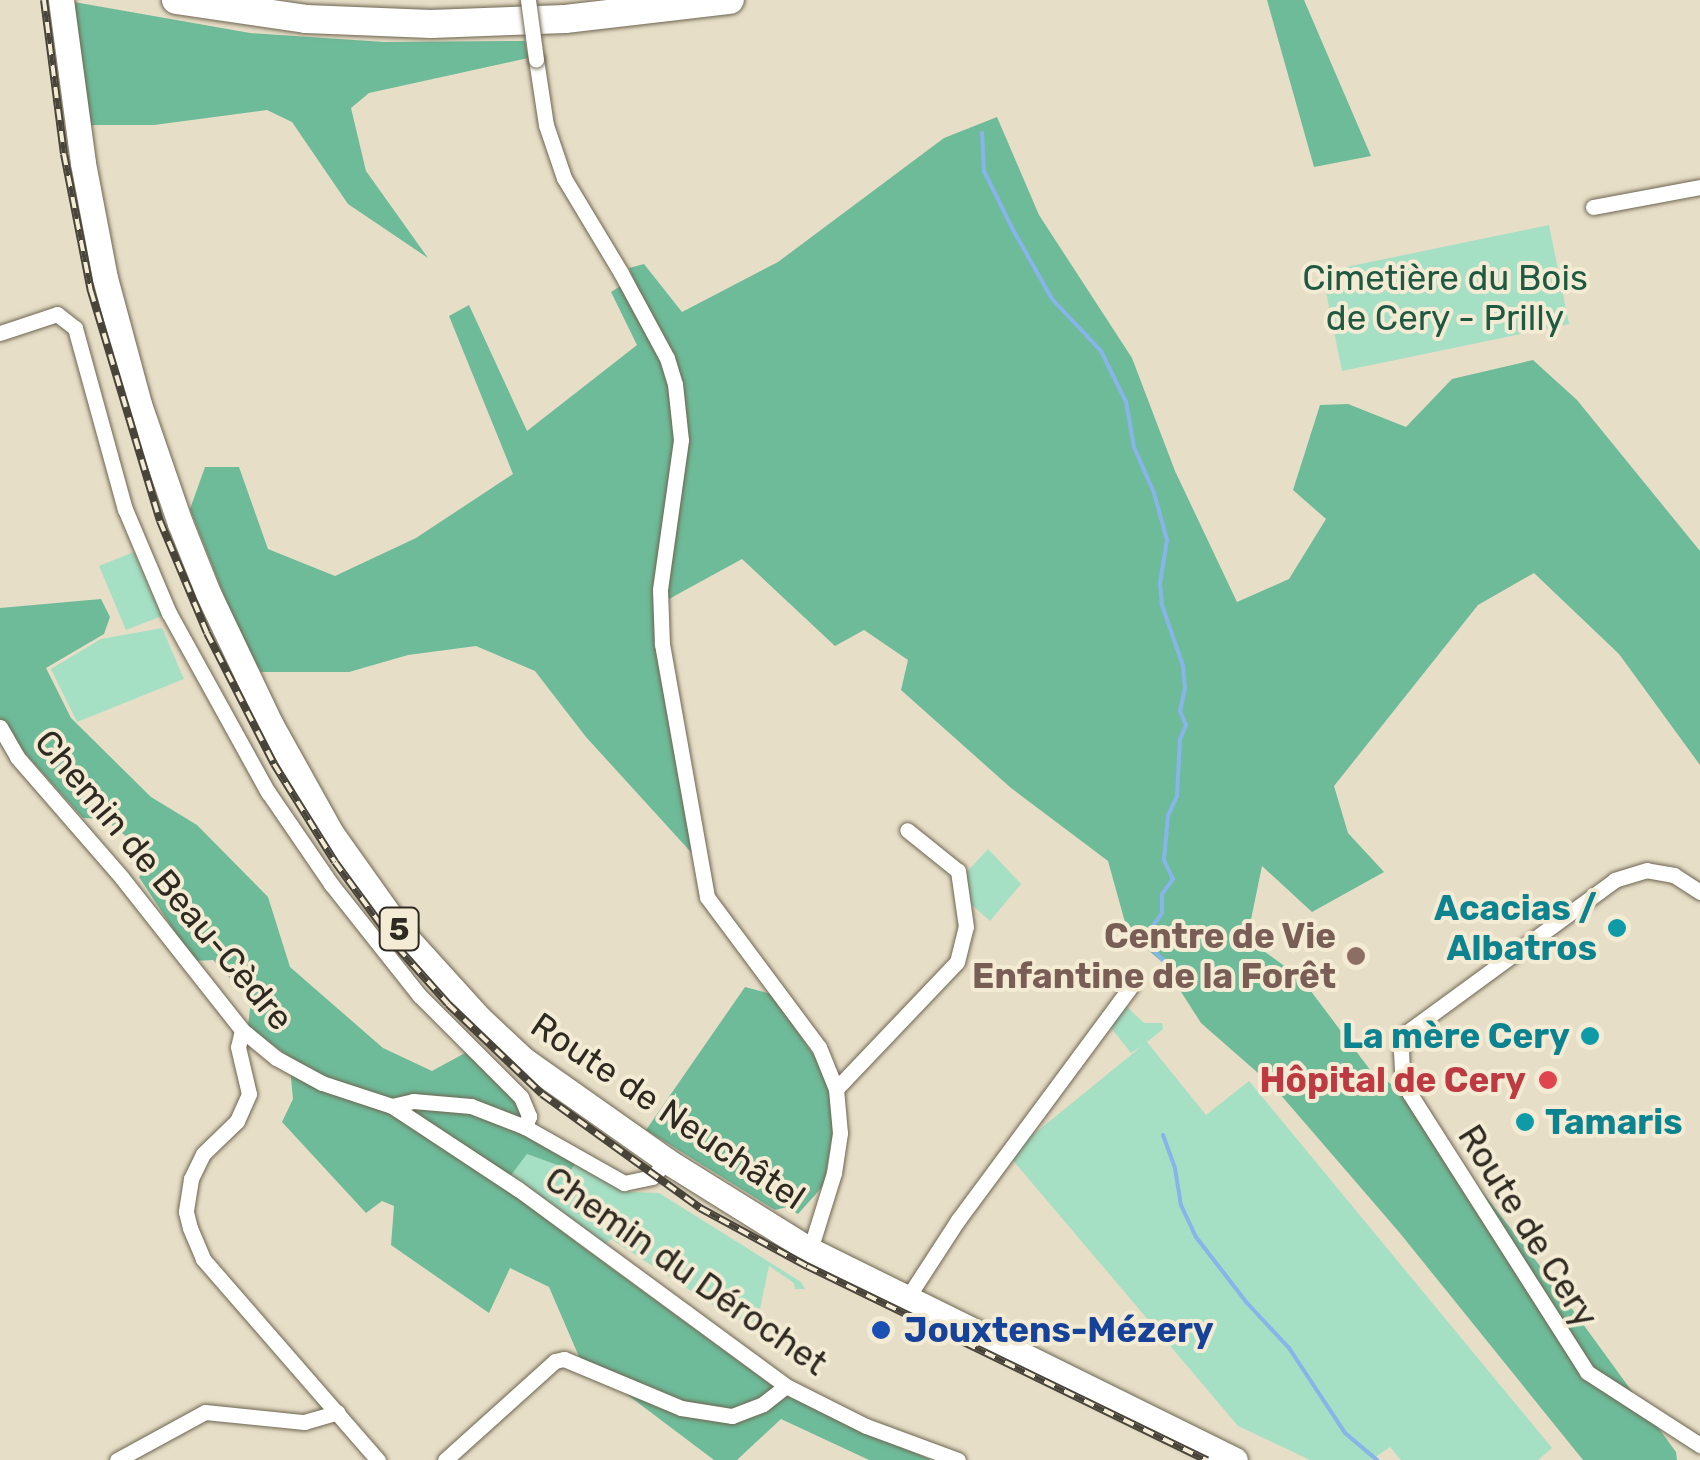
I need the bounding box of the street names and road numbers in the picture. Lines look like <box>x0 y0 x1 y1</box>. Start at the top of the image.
street label: Chemin de Beau-Cèdre <box>26 721 302 1039</box>
road number: 5 <box>376 902 422 956</box>
street label: Route de Neuchâtel <box>523 1004 813 1218</box>
street label: Route de Cery <box>1449 1117 1607 1335</box>
street label: Chemin du Dérochet <box>537 1158 835 1384</box>

